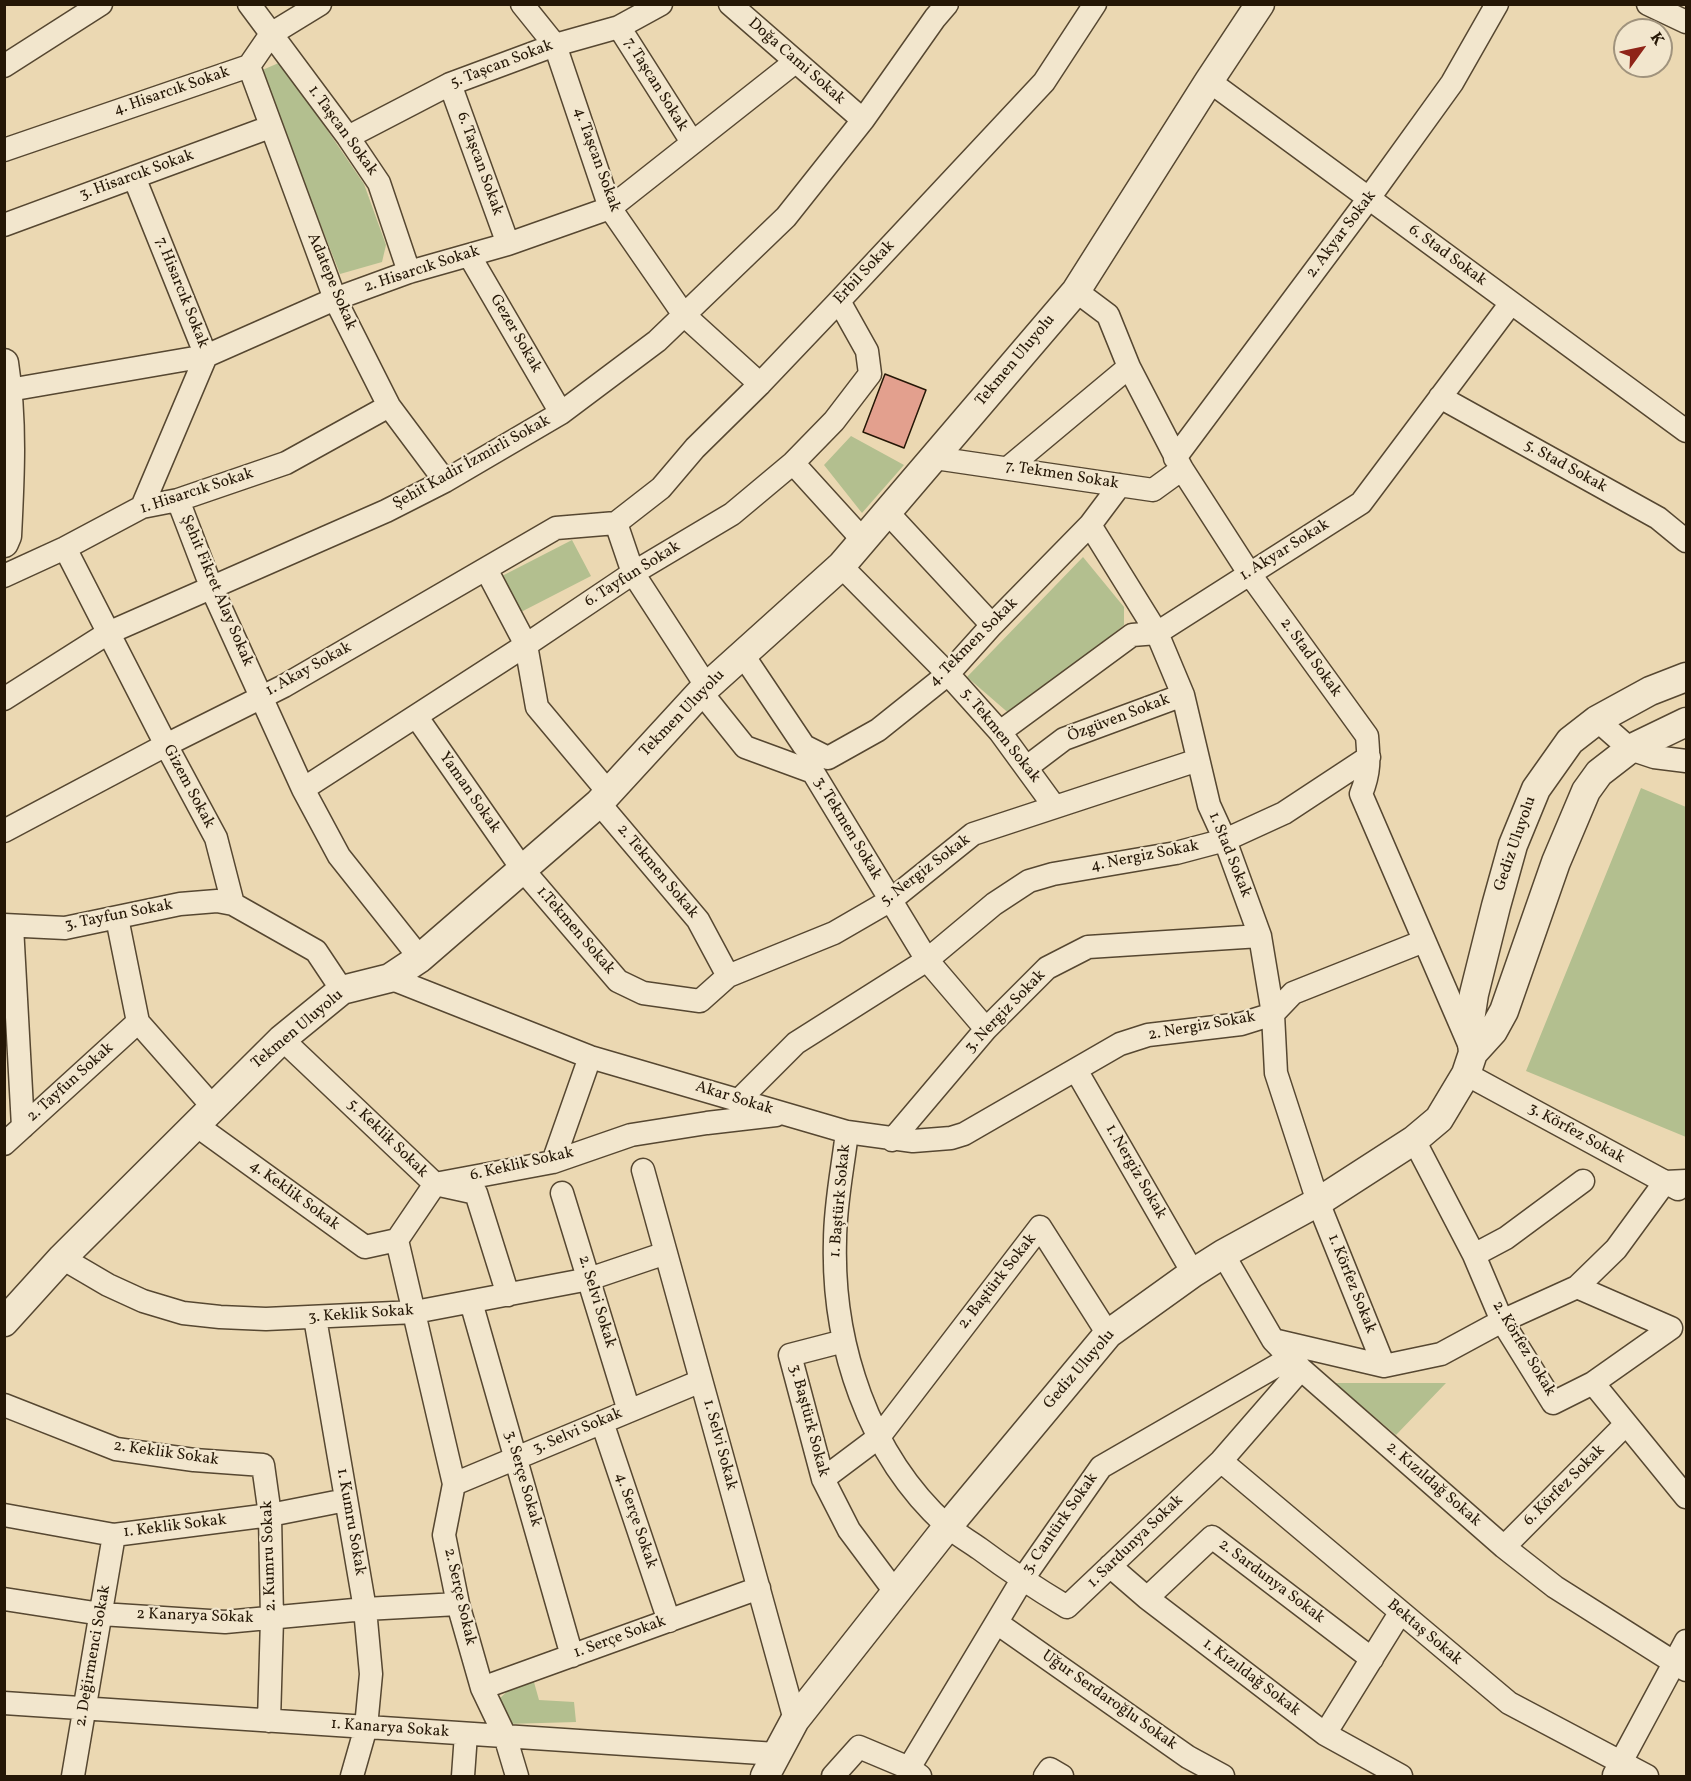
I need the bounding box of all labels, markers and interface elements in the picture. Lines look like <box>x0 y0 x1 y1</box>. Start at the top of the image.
street label: Doğa Cami Sokak <box>743 14 849 110</box>
north arrow <box>1613 18 1673 78</box>
text: K <box>1644 28 1669 50</box>
street label: 7. Taşcan Sokak <box>619 35 691 135</box>
street label: 5. Taşcan Sokak <box>448 37 556 93</box>
street label: 4. Hisarcık Sokak <box>111 63 233 121</box>
street label: 1. Taşcan Sokak <box>303 82 381 180</box>
street label: 4. Taşcan Sokak <box>568 105 624 215</box>
street label: 6. Taşcan Sokak <box>451 110 507 218</box>
street label: 3. Hisarcık Sokak <box>77 146 197 206</box>
street label: 2. Akyar Sokak <box>1303 187 1381 283</box>
street label: 6. Stad Sokak <box>1404 221 1490 291</box>
street label: Adatepe Sokak <box>302 231 360 333</box>
street label: 7. Hisarcık Sokak <box>150 235 212 351</box>
street label: Erbil Sokak <box>831 237 899 309</box>
street label: 2. Hisarcık Sokak <box>362 242 482 298</box>
street label: Gezer Sokak <box>485 291 545 377</box>
street label: Tekmen Uluyolu <box>972 311 1060 411</box>
street label: Şehit Kadir İzmirli Sokak <box>390 412 554 514</box>
street label: 5. Stad Sokak <box>1520 436 1610 498</box>
street label: 7. Tekmen Sokak <box>1004 458 1120 494</box>
street label: 1. Hisarcık Sokak <box>138 465 256 519</box>
street label: Şehit Fikret Alay Sokak <box>175 512 257 670</box>
street label: 1. Akyar Sokak <box>1237 516 1333 586</box>
street label: 6. Tayfun Sokak <box>582 538 684 612</box>
street label: 4. Tekmen Sokak <box>925 594 1023 692</box>
street label: 2. Stad Sokak <box>1275 615 1345 701</box>
street label: 1. Akay Sokak <box>263 639 355 701</box>
street label: Tekmen Uluyolu <box>637 666 729 762</box>
street label: 5. Tekmen Sokak <box>956 685 1044 787</box>
street label: Özgüven Sokak <box>1065 691 1173 747</box>
street label: Gizem Sokak <box>158 742 218 832</box>
street label: Yaman Sokak <box>434 749 504 837</box>
street label: 3. Tekmen Sokak <box>809 774 885 884</box>
street label: Gediz Uluyolu <box>1491 794 1541 894</box>
street label: 1. Stad Sokak <box>1203 809 1255 901</box>
street label: 2. Tekmen Sokak <box>612 821 702 923</box>
street label: 5. Nergiz Sokak <box>877 831 975 911</box>
street label: 4. Nergiz Sokak <box>1089 837 1201 877</box>
street label: 1.Tekmen Sokak <box>532 883 618 979</box>
street label: 3. Tayfun Sokak <box>63 896 175 936</box>
street label: 3. Nergiz Sokak <box>962 966 1050 1058</box>
street label: Tekmen Uluyolu <box>248 986 348 1074</box>
street label: 2. Nergiz Sokak <box>1147 1008 1257 1046</box>
street label: 2. Tayfun Sokak <box>24 1039 118 1127</box>
street label: Akar Sokak <box>693 1078 775 1120</box>
street label: 5. Keklik Sokak <box>342 1096 432 1182</box>
street label: 3. Körfez Sokak <box>1524 1100 1628 1168</box>
street label: 1. Nergiz Sokak <box>1100 1121 1170 1223</box>
street label: 1. Baştürk Sokak <box>826 1143 856 1259</box>
street label: 6. Keklik Sokak <box>468 1144 576 1186</box>
street label: 4. Keklik Sokak <box>245 1157 343 1235</box>
street label: 2. Baştürk Sokak <box>955 1230 1041 1334</box>
street label: 1. Körfez Sokak <box>1322 1232 1380 1336</box>
street label: 2. Selvi Sokak <box>573 1253 619 1351</box>
street label: 2. Körfez Sokak <box>1487 1298 1559 1400</box>
street label: 3. Keklik Sokak <box>308 1302 414 1328</box>
street label: Gediz Uluyolu <box>1040 1326 1120 1414</box>
street label: 3. Baştürk Sokak <box>784 1363 832 1479</box>
street label: 1. Selvi Sokak <box>698 1397 740 1493</box>
street label: 3. Selvi Sokak <box>530 1405 626 1459</box>
street label: 3. Serçe Sokak <box>499 1429 545 1529</box>
street label: 2. Keklik Sokak <box>112 1437 220 1471</box>
street label: 2. Kızıldağ Sokak <box>1381 1438 1485 1532</box>
street label: 6. Körfez Sokak <box>1520 1441 1610 1531</box>
street label: 1. Kumru Sokak <box>331 1467 369 1577</box>
street label: 3. Cantürk Sokak <box>1019 1470 1103 1578</box>
street label: 4. Serçe Sokak <box>610 1471 660 1571</box>
street label: 1. Sardunya Sokak <box>1084 1491 1188 1593</box>
street label: 2. Kumru Sokak <box>258 1500 282 1612</box>
street label: 1. Keklik Sokak <box>122 1511 228 1543</box>
street label: 2. Sardunya Sokak <box>1214 1536 1328 1628</box>
street label: 2. Serçe Sokak <box>438 1547 480 1647</box>
street label: 2. Değirmenci Sokak <box>72 1584 116 1728</box>
street label: Bektaş Sokak <box>1382 1596 1466 1670</box>
street label: 2 Kanarya Sokak <box>136 1605 254 1629</box>
street label: 1. Serçe Sokak <box>571 1612 669 1664</box>
street label: 1. Kızıldağ Sokak <box>1198 1635 1304 1721</box>
street label: Uğur Serdaroğlu Sokak <box>1038 1647 1180 1755</box>
street label: 1. Kanarya Sokak <box>330 1715 450 1743</box>

